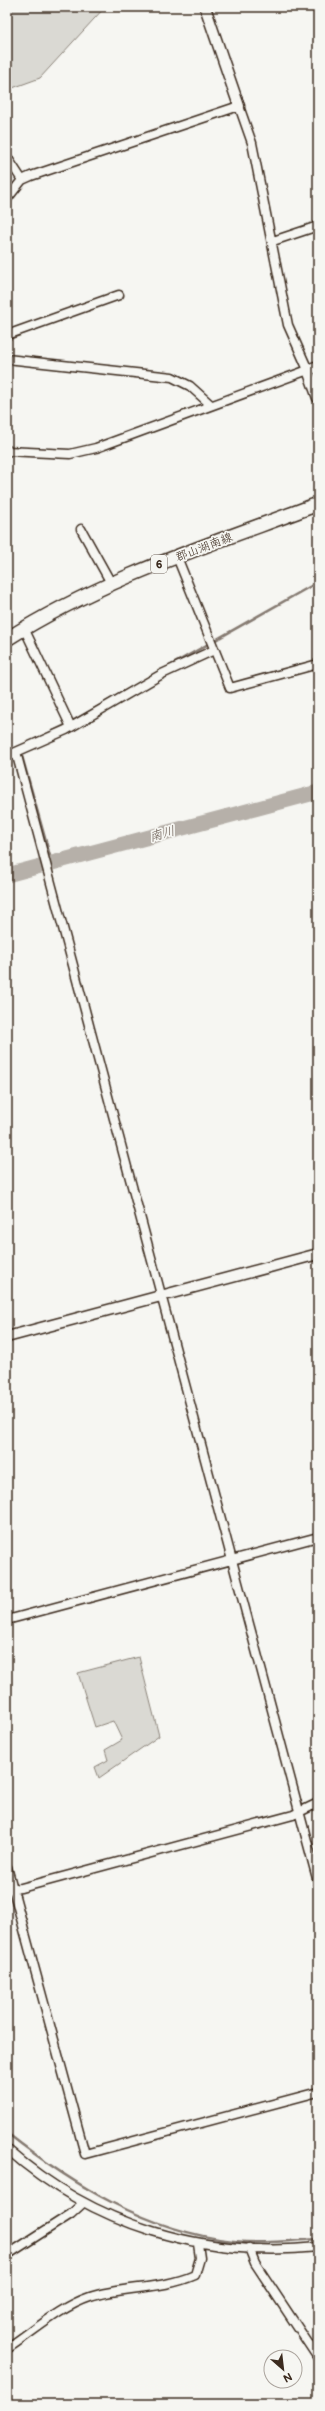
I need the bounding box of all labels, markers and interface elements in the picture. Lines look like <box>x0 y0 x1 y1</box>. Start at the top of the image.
street label: 郡山湖南線 <box>173 530 235 565</box>
road number: 6 <box>151 555 167 573</box>
water label: 南川 <box>148 823 177 845</box>
north arrow <box>263 2349 303 2389</box>
text: N <box>281 2370 294 2385</box>

